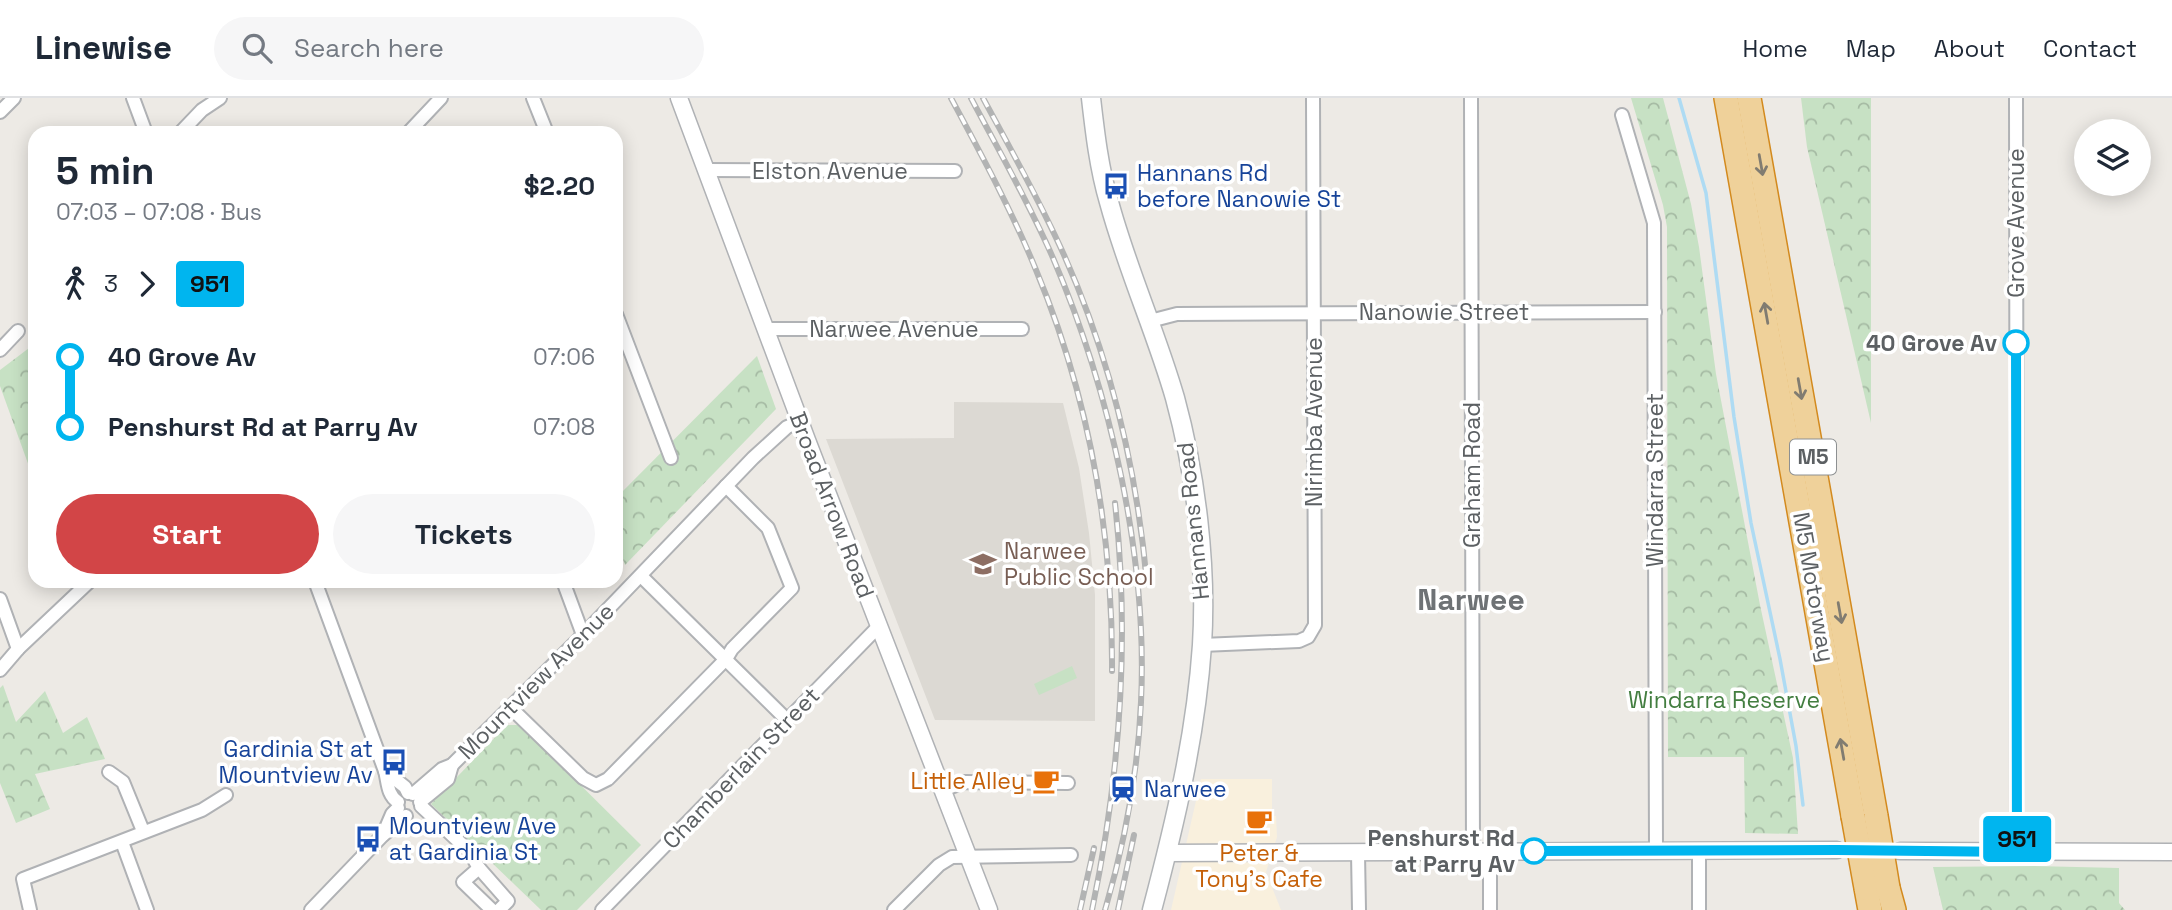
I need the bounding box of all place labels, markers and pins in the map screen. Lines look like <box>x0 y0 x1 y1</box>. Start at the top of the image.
place label: Hannans Rd before Nanowie St <box>1137 158 1341 214</box>
bus stop icon: Hannans Rd before Nanowie St <box>1101 171 1131 201</box>
place label: 40 Grove Av <box>1866 328 1997 358</box>
marker: 40 Grove Av <box>2003 330 2029 356</box>
place label: Narwee Public School <box>1004 536 1154 592</box>
school or university icon: Narwee Public School <box>968 549 998 579</box>
place label: Gardinia St at Mountview Av <box>219 734 373 790</box>
bus stop icon: Gardinia St at Mountview Av <box>379 747 409 777</box>
place label: Little Alley <box>911 766 1025 796</box>
cafe icon: Little Alley <box>1031 766 1061 796</box>
station icon: Narwee <box>1108 774 1138 804</box>
place label: Narwee <box>1144 774 1227 804</box>
cafe icon: Peter & Tony's Cafe <box>1244 806 1274 836</box>
place label: Mountview Ave at Gardinia St <box>389 811 557 867</box>
place label: Penshurst Rd at Parry Av <box>1368 823 1515 879</box>
bus stop icon: Mountview Ave at Gardinia St <box>353 824 383 854</box>
place label: Peter & Tony's Cafe <box>1195 838 1323 894</box>
marker: Penshurst Rd at Parry Av <box>1521 838 1547 864</box>

